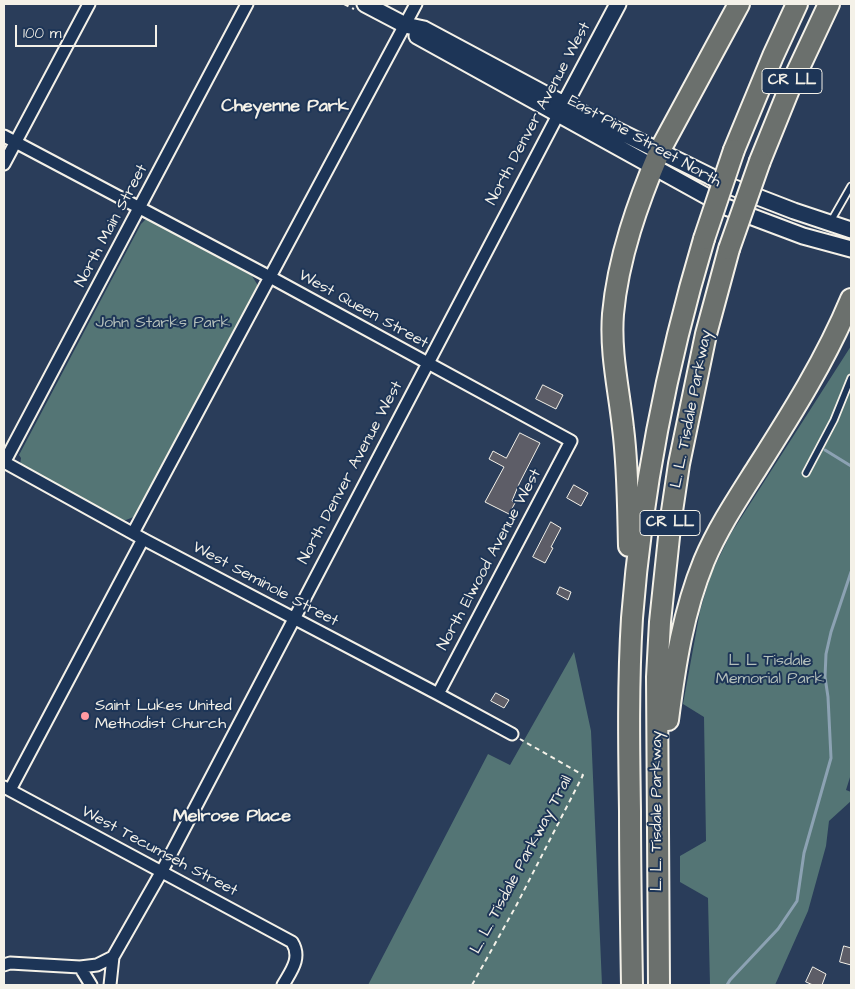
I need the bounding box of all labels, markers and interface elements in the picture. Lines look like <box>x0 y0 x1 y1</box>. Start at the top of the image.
scale bar <box>18 15 160 47</box>
street label: North Denver Avenue West <box>483 19 595 209</box>
text: 100 m <box>23 23 62 44</box>
road number: CR LL <box>762 68 822 94</box>
street label: East Pine Street North <box>564 92 724 192</box>
district label: Cheyenne Park <box>221 96 349 118</box>
street label: North Main Street <box>72 161 152 291</box>
street label: West Queen Street <box>295 266 431 354</box>
park label: John Starks Park <box>96 314 230 334</box>
street label: L. L. Tisdale Parkway <box>667 328 717 490</box>
street label: North Denver Avenue West <box>295 378 407 568</box>
street label: North Elwood Avenue West <box>434 466 546 654</box>
road number: CR LL <box>640 510 700 536</box>
street label: West Seminole Street <box>189 538 341 632</box>
park label: L L Tisdale Memorial Park <box>716 652 824 690</box>
place label: Saint Lukes United Methodist Church <box>95 697 232 735</box>
marker: Saint Lukes United Methodist Church <box>79 710 91 722</box>
street label: L. L. Tisdale Parkway <box>648 731 668 891</box>
street label: L. L. Tisdale Parkway Trail <box>467 773 577 957</box>
street label: West Tecumseh Street <box>78 803 240 901</box>
district label: Melrose Place <box>173 806 291 828</box>

